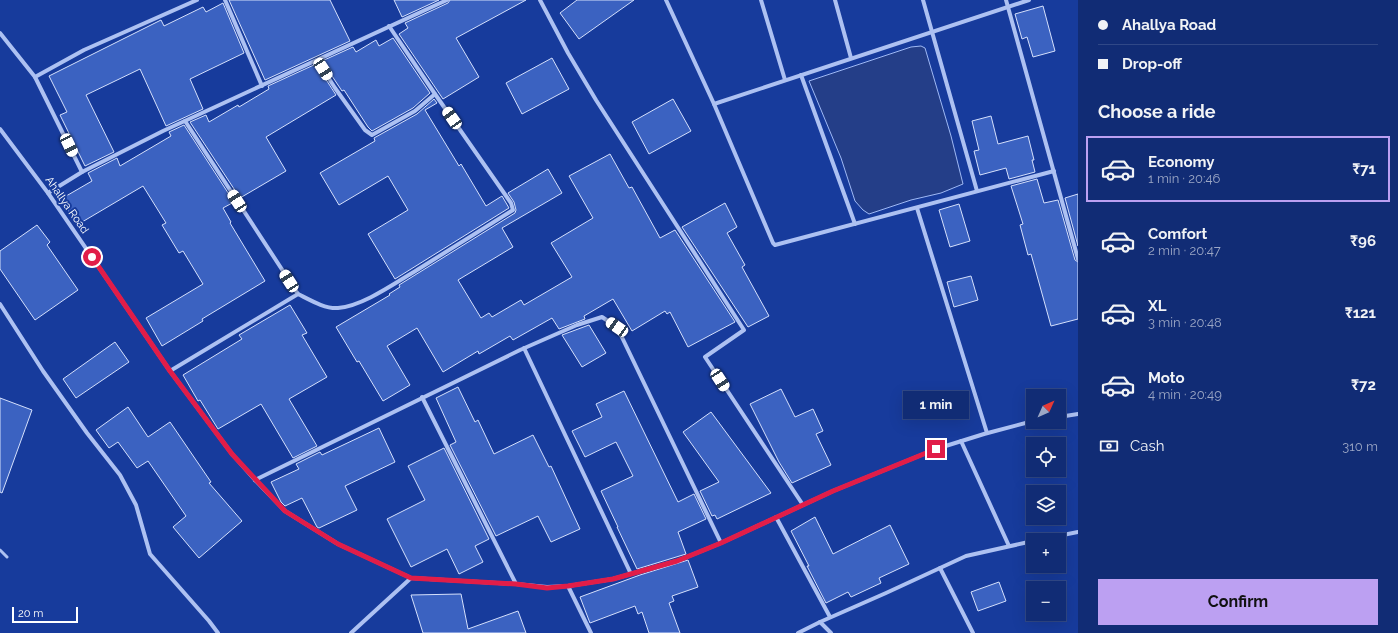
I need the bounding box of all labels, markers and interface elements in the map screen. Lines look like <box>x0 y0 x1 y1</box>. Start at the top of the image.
text: Ahallya Road <box>1122 16 1216 34</box>
text: Drop-off <box>1122 55 1182 73</box>
car <box>311 56 335 82</box>
text: Choose a ride <box>1098 101 1216 122</box>
car <box>440 105 464 131</box>
car <box>58 132 80 158</box>
icon: car <box>1100 151 1136 187</box>
text: Economy <box>1148 153 1215 171</box>
text: ₹71 <box>1352 160 1376 178</box>
text: 1 min · 20:46 <box>1148 171 1220 186</box>
street label: Ahallya Road <box>43 174 92 236</box>
car <box>225 188 249 214</box>
icon: car <box>1100 223 1136 259</box>
text: Comfort <box>1148 225 1207 243</box>
text: ₹96 <box>1350 232 1376 250</box>
text: 2 min · 20:47 <box>1148 243 1221 258</box>
route start <box>83 248 101 266</box>
car <box>277 268 301 294</box>
icon: car <box>1100 295 1136 331</box>
text: XL <box>1148 297 1166 315</box>
text: ₹121 <box>1345 304 1376 322</box>
car <box>604 315 630 339</box>
text: 3 min · 20:48 <box>1148 315 1222 330</box>
car <box>708 367 732 393</box>
icon: car <box>1100 367 1136 403</box>
text: Moto <box>1148 369 1185 387</box>
text: ₹72 <box>1351 376 1376 394</box>
text: 4 min · 20:49 <box>1148 387 1222 402</box>
north arrow <box>1026 389 1066 429</box>
map controls <box>1026 389 1066 621</box>
callout: 1 min <box>903 391 969 419</box>
text: 1 min <box>920 397 952 412</box>
icon: cash <box>1098 435 1120 457</box>
button: locate <box>1026 437 1066 477</box>
text: Cash <box>1130 437 1164 455</box>
text: 310 m <box>1342 439 1378 454</box>
route end <box>927 440 945 458</box>
button: layers <box>1026 485 1066 525</box>
button: + <box>1026 533 1066 573</box>
button: Confirm <box>1098 579 1378 625</box>
button: − <box>1026 581 1066 621</box>
scale bar <box>12 605 78 624</box>
text: 20 m <box>18 607 43 620</box>

